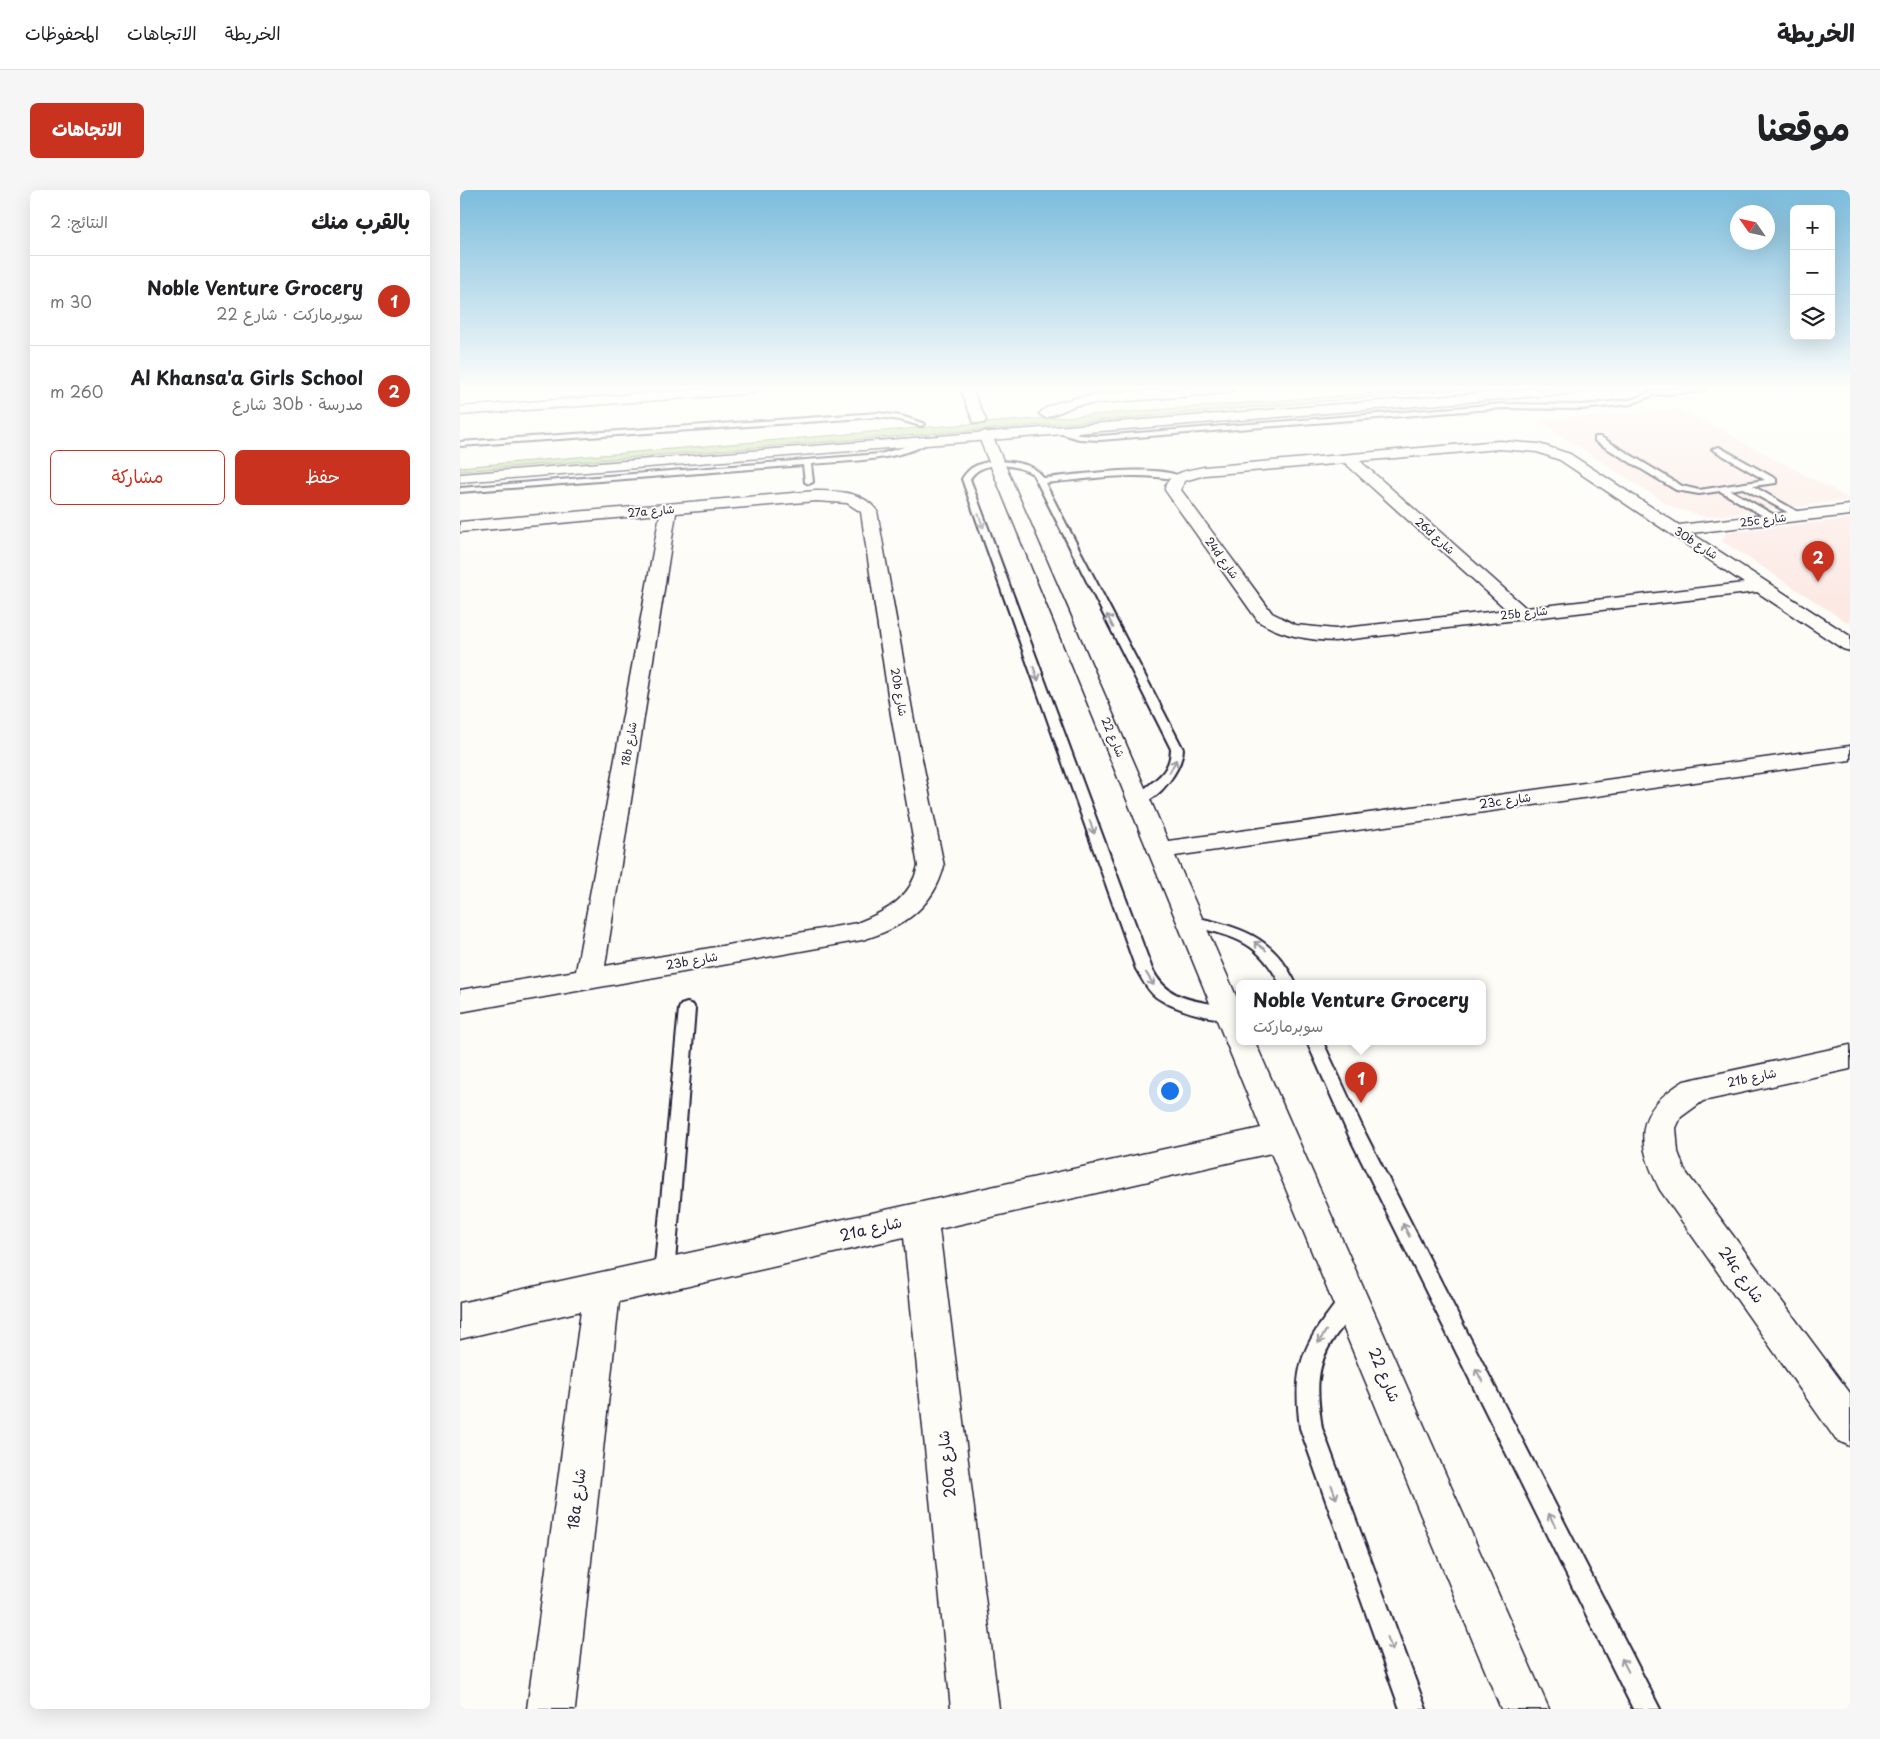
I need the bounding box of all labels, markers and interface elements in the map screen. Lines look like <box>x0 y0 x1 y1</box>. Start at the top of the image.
text: الخريطة <box>1777 14 1855 50</box>
text: المحفوظات <box>25 19 99 46</box>
text: الاتجاهات <box>127 19 197 46</box>
text: الخريطة <box>225 19 281 46</box>
text: موقعنا <box>1757 100 1850 153</box>
button: الاتجاهات <box>30 103 144 158</box>
text: بالقرب منك <box>311 204 410 236</box>
north arrow <box>1730 205 1775 250</box>
map controls <box>1790 205 1835 340</box>
button: + <box>1790 205 1835 250</box>
text: النتائج: 2 <box>50 209 108 233</box>
button: − <box>1790 250 1835 295</box>
text: Noble Venture Grocery <box>147 273 363 301</box>
text: 30 m <box>50 289 92 313</box>
text: 1 <box>390 289 398 313</box>
button: layers <box>1790 295 1835 340</box>
text: سوبرماركت · شارع 22 <box>216 301 363 325</box>
text: Al Khansa'a Girls School <box>131 363 363 391</box>
text: 260 m <box>50 379 103 403</box>
text: 2 <box>388 379 400 403</box>
text: مدرسة · 30b شارع <box>232 391 363 415</box>
button: مشاركة <box>50 450 225 505</box>
button: حفظ <box>235 450 410 505</box>
street label: 27a شارع <box>627 500 675 522</box>
street label: 25c شارع <box>1739 508 1787 532</box>
one-way arrow <box>977 513 986 529</box>
street label: 26d شارع <box>1411 513 1459 559</box>
street label: 30b شارع <box>1671 522 1721 564</box>
street label: 24d شارع <box>1201 533 1243 583</box>
pin: 2 <box>1802 541 1834 582</box>
street label: 25b شارع <box>1499 602 1549 624</box>
one-way arrow <box>1105 613 1115 628</box>
one-way arrow <box>1032 666 1041 681</box>
street label: 20b شارع <box>886 667 912 717</box>
street label: شارع 22 <box>1096 714 1130 760</box>
street label: 18b شارع <box>616 720 642 768</box>
one-way arrow <box>1169 759 1179 773</box>
street label: 23c شارع <box>1478 787 1532 814</box>
one-way arrow <box>1088 819 1097 834</box>
one-way arrow <box>1253 941 1267 951</box>
street label: 23b شارع <box>665 947 719 974</box>
one-way arrow <box>1145 971 1155 985</box>
popup <box>1236 980 1486 1045</box>
text: Noble Venture Grocery <box>1253 985 1469 1013</box>
text: سوبرماركت <box>1253 1013 1323 1037</box>
pin: 1 <box>1345 1062 1377 1103</box>
street label: 21b شارع <box>1726 1063 1778 1092</box>
your location <box>1157 1078 1183 1104</box>
street label: 21a شارع <box>837 1209 904 1246</box>
one-way arrow <box>1400 1223 1410 1238</box>
street label: 24c شارع <box>1714 1241 1771 1307</box>
one-way arrow <box>1317 1330 1327 1344</box>
street label: شارع 22 <box>1364 1343 1407 1405</box>
one-way arrow <box>1474 1368 1484 1383</box>
street label: 20a شارع <box>931 1430 960 1499</box>
street label: 18a شارع <box>560 1467 591 1531</box>
one-way arrow <box>1330 1483 1339 1499</box>
one-way arrow <box>1547 1513 1557 1528</box>
one-way arrow <box>1386 1636 1395 1651</box>
one-way arrow <box>1620 1658 1630 1673</box>

